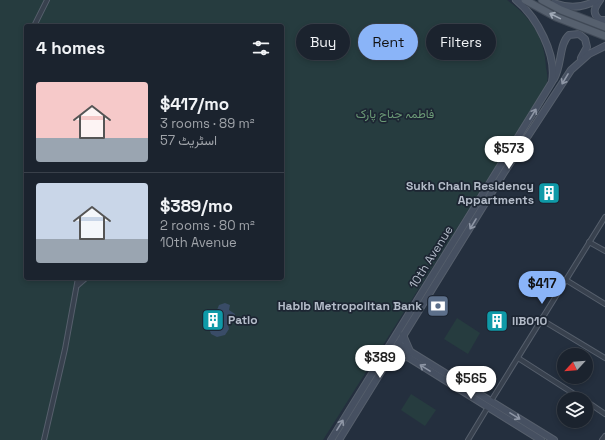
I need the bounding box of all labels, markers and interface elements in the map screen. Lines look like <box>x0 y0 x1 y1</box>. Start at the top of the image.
one-way arrow <box>549 12 561 19</box>
chip: Buy <box>296 24 350 60</box>
chip: Rent <box>358 24 418 60</box>
chip: Filters <box>426 24 496 60</box>
text: 4 homes <box>36 37 105 59</box>
icon: filters <box>250 37 272 59</box>
one-way arrow <box>561 73 569 84</box>
text: $417/mo <box>160 93 229 115</box>
icon: home <box>68 98 116 146</box>
park label: فاطمہ جناح پارک <box>356 106 434 123</box>
one-way arrow <box>529 108 537 120</box>
text: 3 rooms · 89 m² <box>160 115 254 132</box>
text: اسٹریٹ 57 <box>160 132 217 149</box>
pin: $573 <box>485 136 533 170</box>
text: $573 <box>494 140 524 157</box>
place label: Sukh Chain Residency Appartments <box>406 178 534 208</box>
building icon: Sukh Chain Residency Appartments <box>536 180 562 206</box>
text: $389/mo <box>160 195 233 217</box>
icon: home <box>68 199 116 247</box>
text: 2 rooms · 80 m² <box>160 217 255 234</box>
one-way arrow <box>469 218 477 229</box>
street label: 10th Avenue <box>405 223 457 291</box>
text: 10th Avenue <box>160 234 237 251</box>
pin: $417 <box>518 271 566 305</box>
text: $417 <box>528 275 556 292</box>
bank icon: Habib Metropolitan Bank <box>425 293 451 319</box>
place label: Habib Metropolitan Bank <box>278 298 422 314</box>
building icon: Patio <box>200 307 226 333</box>
building icon: IIB010 <box>484 308 510 334</box>
place label: Patio <box>228 312 258 328</box>
place label: IIB010 <box>512 313 548 329</box>
pin: $389 <box>356 345 404 379</box>
north arrow <box>557 348 593 384</box>
map controls <box>557 348 593 428</box>
text: $389 <box>364 349 396 366</box>
one-way arrow <box>419 364 430 372</box>
pin: $565 <box>447 366 495 400</box>
text: $565 <box>455 370 487 387</box>
button: layers <box>557 392 593 428</box>
one-way arrow <box>509 412 520 420</box>
one-way arrow <box>337 419 345 431</box>

